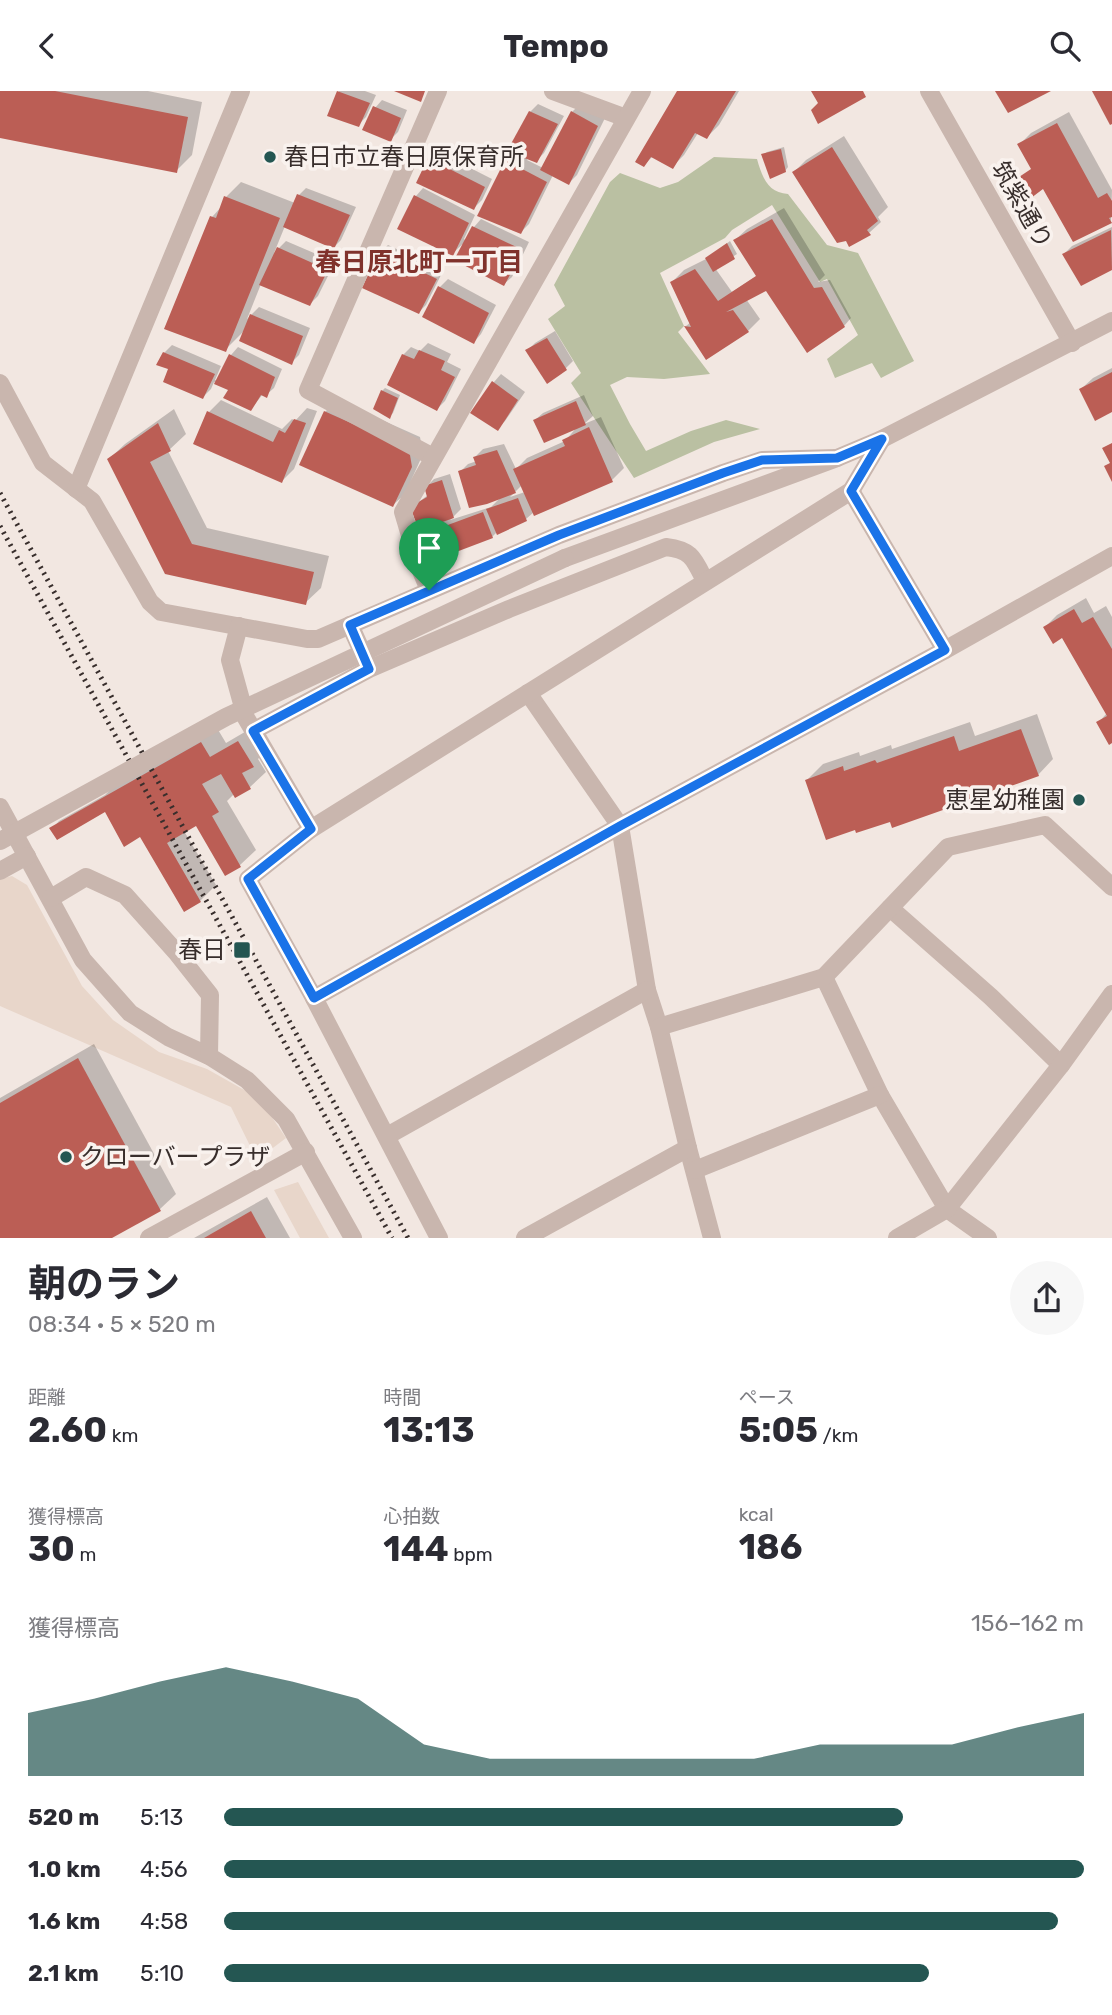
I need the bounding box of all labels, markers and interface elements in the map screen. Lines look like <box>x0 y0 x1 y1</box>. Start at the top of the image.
icon: back <box>28 27 66 65</box>
text: Tempo <box>503 27 609 65</box>
icon: search <box>1046 27 1084 65</box>
place label: 春日市立春日原保育所 <box>284 143 524 171</box>
marker: 春日市立春日原保育所 <box>262 149 278 165</box>
street label: 筑紫通り <box>986 156 1058 254</box>
district label: 春日原北町一丁目 <box>315 247 523 278</box>
pin <box>399 518 459 590</box>
icon: arrive <box>410 529 448 567</box>
place label: 恵星幼稚園 <box>945 786 1065 814</box>
marker: 恵星幼稚園 <box>1071 792 1087 808</box>
place label: 春日 <box>178 936 226 964</box>
marker: 春日 <box>232 940 252 960</box>
place label: クローバープラザ <box>80 1143 270 1171</box>
marker: クローバープラザ <box>58 1149 74 1165</box>
text: 朝のラン <box>28 1261 180 1307</box>
button: share <box>1010 1261 1084 1335</box>
text: 08:34 · 5 × 520 m <box>28 1310 216 1338</box>
text: 距離 <box>28 1386 66 1409</box>
text: 時間 <box>383 1386 421 1409</box>
text: ペース <box>739 1386 795 1409</box>
text: 2.60 <box>28 1409 107 1451</box>
text: 13:13 <box>383 1409 474 1451</box>
text: 5:05 <box>739 1409 818 1451</box>
text: km <box>107 1424 138 1447</box>
text: /km <box>818 1424 858 1447</box>
text: kcal <box>739 1503 774 1526</box>
text: 獲得標高 <box>28 1505 104 1528</box>
text: 心拍数 <box>383 1505 440 1528</box>
text: 186 <box>739 1526 803 1568</box>
text: 30 <box>28 1528 75 1570</box>
text: 144 <box>383 1528 449 1570</box>
text: m <box>75 1543 96 1566</box>
text: bpm <box>449 1543 493 1566</box>
text: 156–162 m <box>971 1609 1084 1637</box>
text: 獲得標高 <box>28 1614 120 1642</box>
text: 520 m <box>28 1803 99 1831</box>
text: 5:13 <box>140 1803 183 1831</box>
text: 1.0 km <box>28 1855 101 1883</box>
text: 4:56 <box>140 1855 188 1883</box>
text: 1.6 km <box>28 1907 100 1935</box>
text: 4:58 <box>140 1907 188 1935</box>
text: 2.1 km <box>28 1959 99 1987</box>
text: 5:10 <box>140 1959 184 1987</box>

